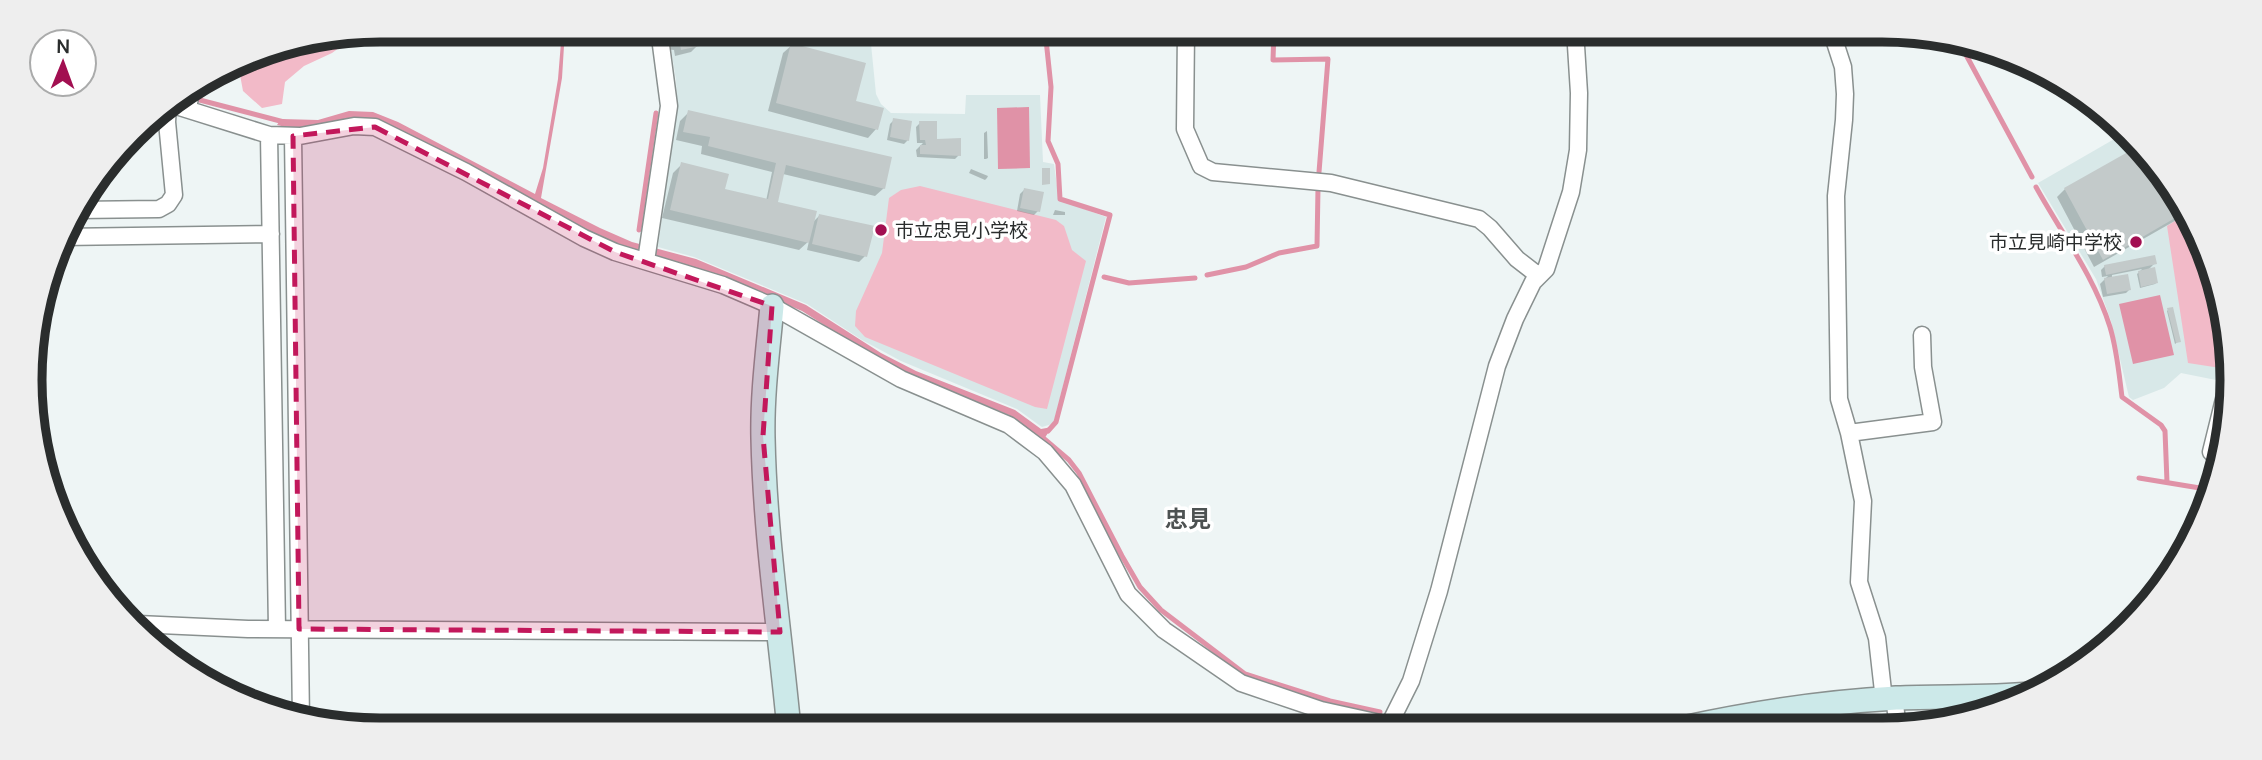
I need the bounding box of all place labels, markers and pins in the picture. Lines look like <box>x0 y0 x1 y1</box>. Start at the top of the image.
place label: 市立忠見小学校 <box>895 217 1028 243</box>
marker: 市立忠見小学校 <box>873 222 889 238</box>
place label: 市立見崎中学校 <box>1989 229 2122 255</box>
marker: 市立見崎中学校 <box>2128 234 2144 250</box>

